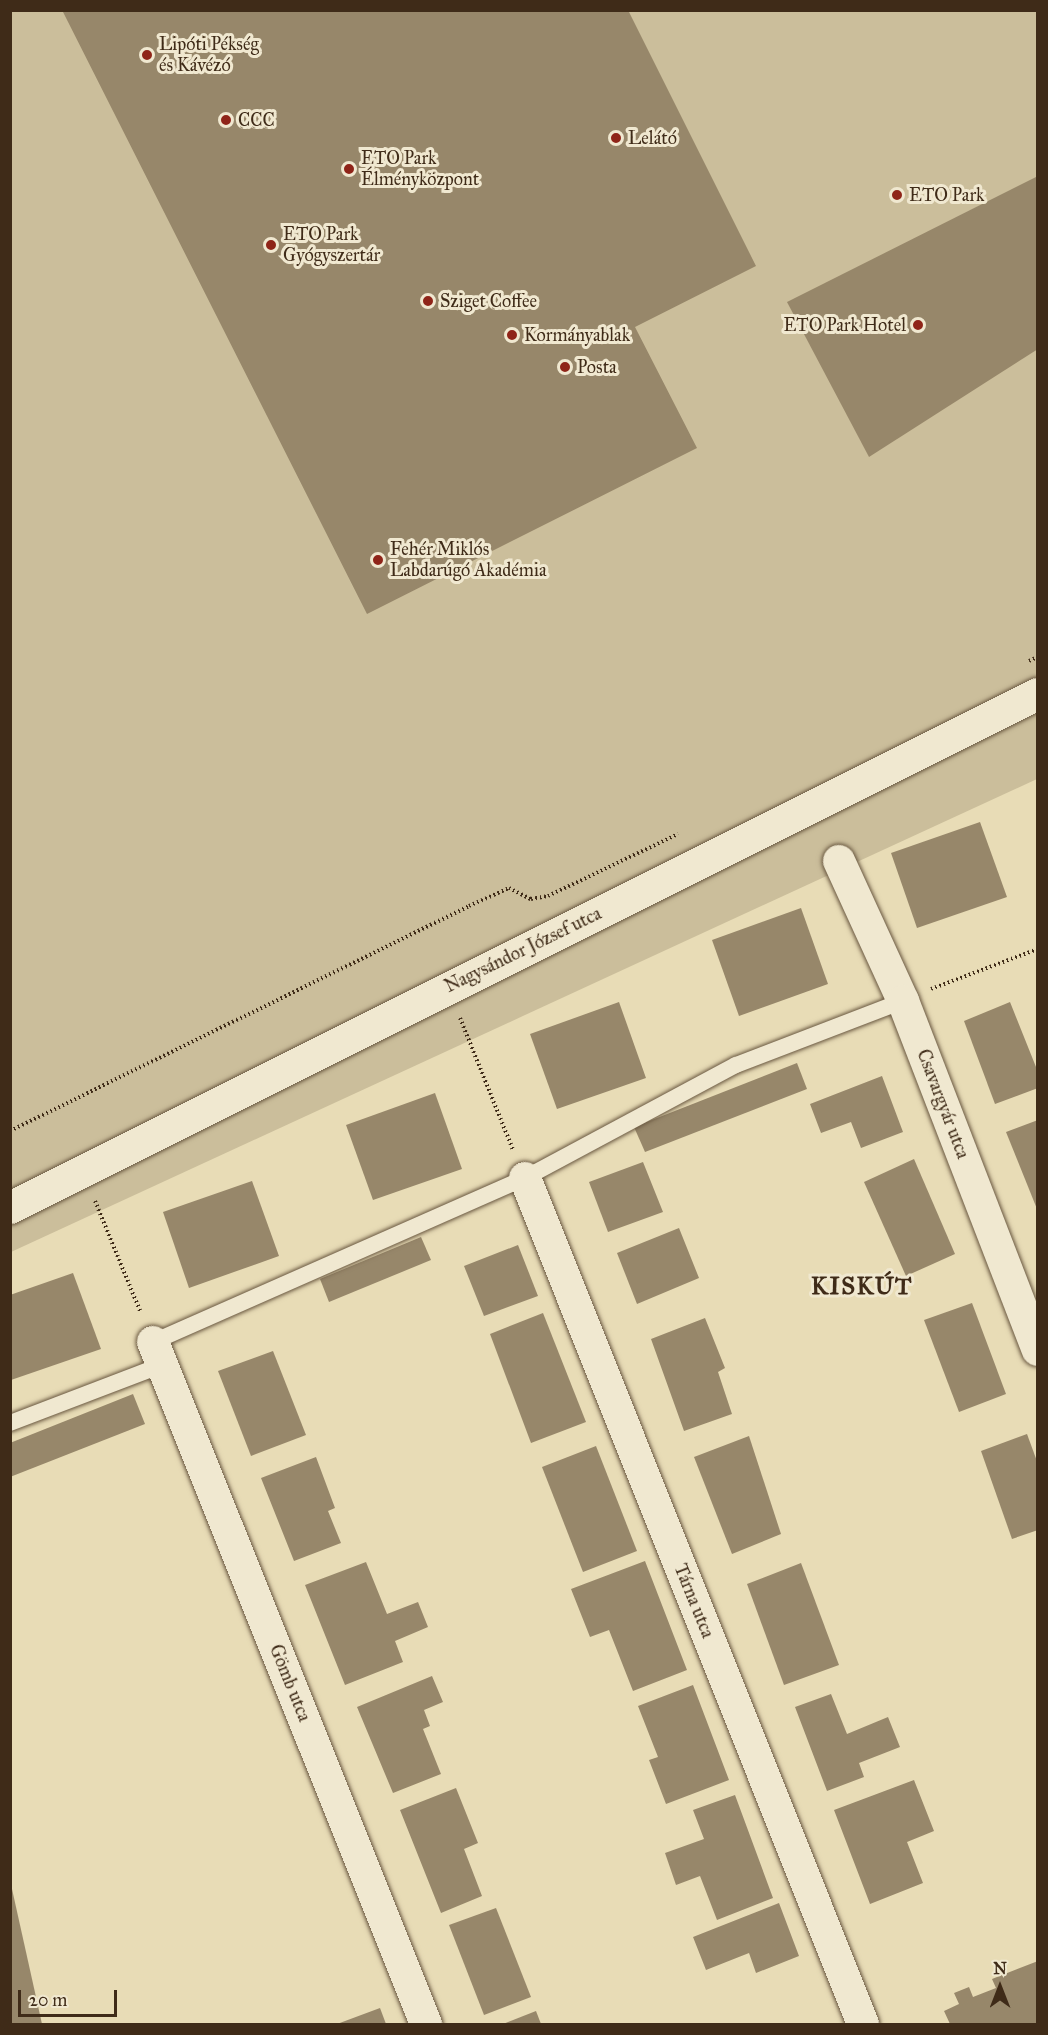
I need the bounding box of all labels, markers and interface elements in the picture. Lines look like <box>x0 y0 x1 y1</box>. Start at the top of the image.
place label: Lipóti Pékség és Kávézó <box>159 34 259 76</box>
marker: Lipóti Pékség és Kávézó <box>140 48 154 62</box>
place label: CCC <box>238 109 275 131</box>
marker: CCC <box>219 113 233 127</box>
place label: Lelátó <box>628 127 677 149</box>
marker: Lelátó <box>609 131 623 145</box>
place label: ETO Park Élményközpont <box>361 148 479 190</box>
marker: ETO Park Élményközpont <box>342 162 356 176</box>
place label: ETO Park <box>909 184 984 206</box>
marker: ETO Park <box>890 188 904 202</box>
place label: ETO Park Gyógyszertár <box>283 224 380 266</box>
marker: ETO Park Gyógyszertár <box>264 238 278 252</box>
place label: Sziget Coffee <box>440 290 537 312</box>
marker: Sziget Coffee <box>421 294 435 308</box>
place label: ETO Park Hotel <box>783 314 906 336</box>
marker: ETO Park Hotel <box>911 318 925 332</box>
place label: Kormányablak <box>524 324 630 346</box>
marker: Kormányablak <box>505 328 519 342</box>
place label: Posta <box>577 356 617 378</box>
marker: Posta <box>558 360 572 374</box>
place label: Fehér Miklós Labdarúgó Akadémia <box>390 539 546 582</box>
marker: Fehér Miklós Labdarúgó Akadémia <box>371 553 385 567</box>
street label: Nagysándor József utca <box>441 903 605 997</box>
street label: Csavargyár utca <box>912 1046 974 1162</box>
district label: KISKÚT <box>811 1273 913 1301</box>
street label: Tárna utca <box>669 1561 719 1641</box>
street label: Gömb utca <box>265 1641 315 1725</box>
north arrow <box>970 1957 1030 2017</box>
text: N <box>993 1959 1007 1978</box>
scale bar <box>21 1978 120 2016</box>
text: 20 m <box>29 1989 67 2011</box>

